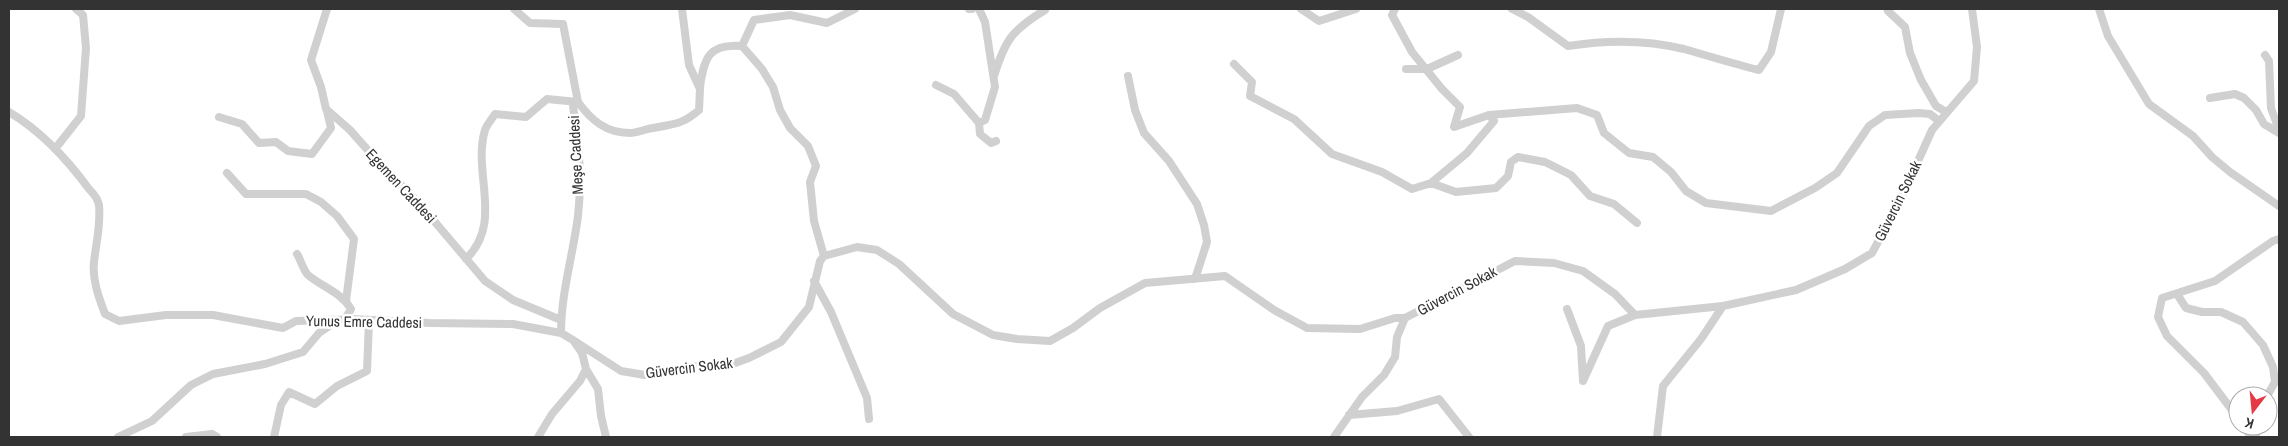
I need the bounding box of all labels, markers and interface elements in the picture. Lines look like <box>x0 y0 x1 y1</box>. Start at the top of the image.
street label: Meşe Caddesi <box>563 115 588 195</box>
street label: Egemen Caddesi <box>361 144 441 228</box>
street label: Güvercin Sokak <box>1869 156 1927 245</box>
street label: Güvercin Sokak <box>1413 260 1501 320</box>
street label: Yunus Emre Caddesi <box>306 310 422 333</box>
street label: Güvercin Sokak <box>644 352 734 383</box>
north arrow <box>2228 386 2278 436</box>
text: K <box>2242 414 2256 433</box>

